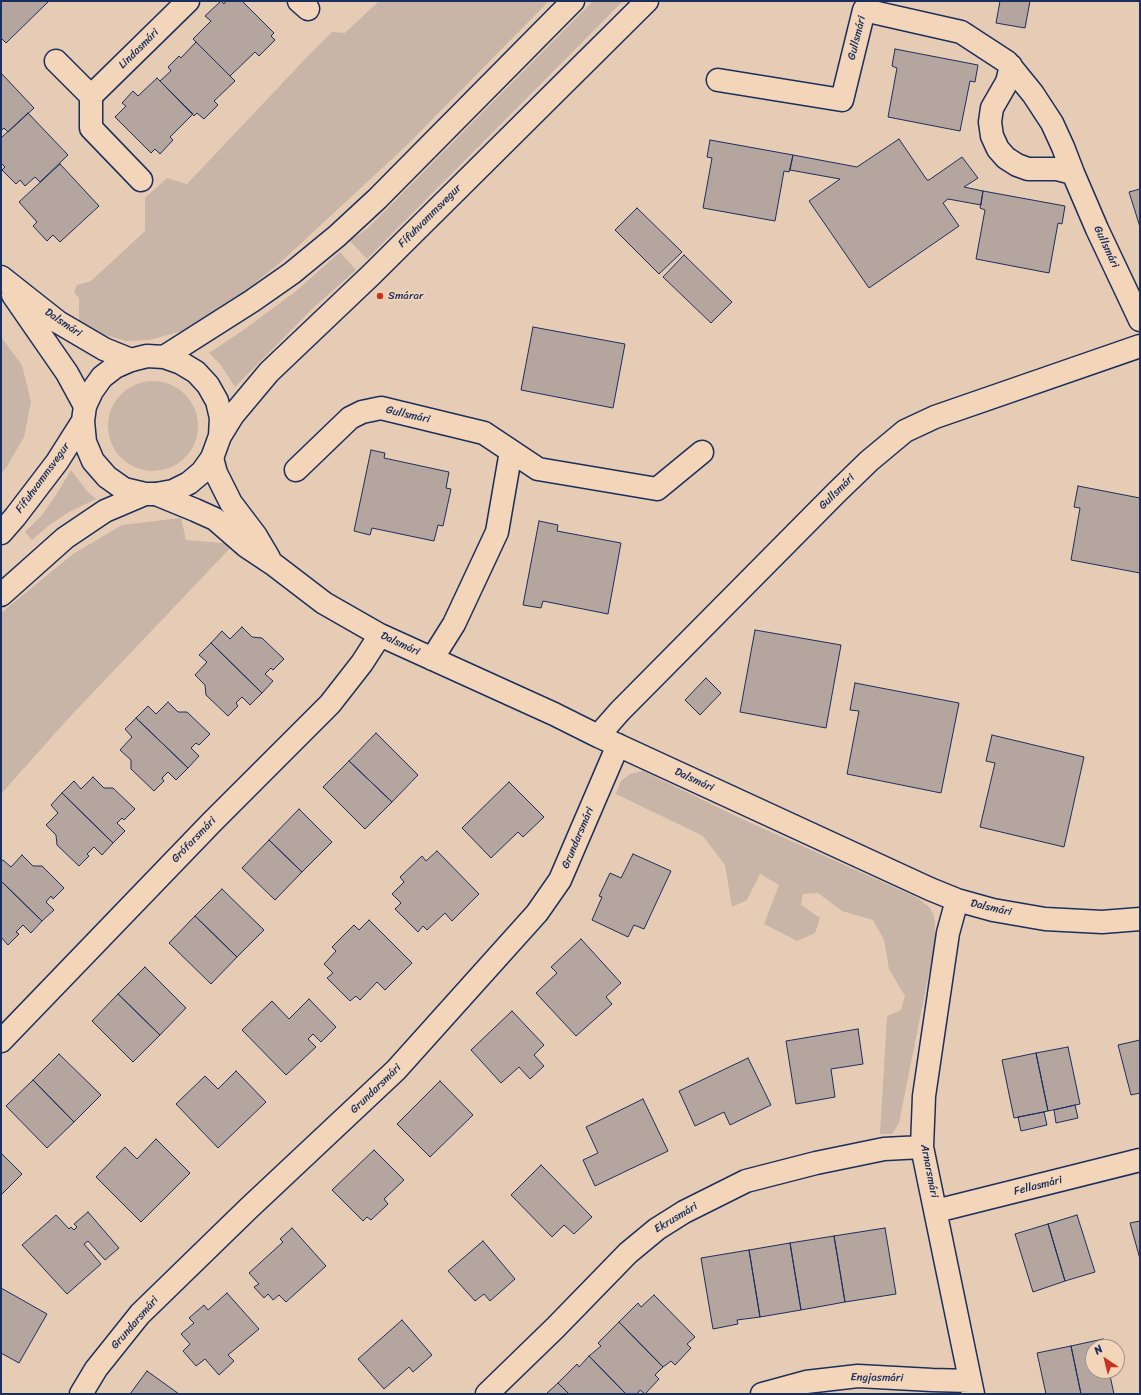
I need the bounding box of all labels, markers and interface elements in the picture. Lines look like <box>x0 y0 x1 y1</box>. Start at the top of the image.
street label: Gullsmári <box>845 15 869 61</box>
street label: Lindasmári <box>116 26 162 72</box>
street label: Fífuhvammsvegur <box>396 182 464 250</box>
street label: Gullsmári <box>1090 224 1122 270</box>
place label: Smárar <box>388 289 423 303</box>
marker: Smárar <box>375 291 385 301</box>
street label: Dalsmári <box>42 306 84 340</box>
street label: Gullsmári <box>385 404 431 426</box>
street label: Fífuhvammsvegur <box>13 440 73 516</box>
street label: Gullsmári <box>816 471 858 513</box>
street label: Dalsmári <box>378 629 422 659</box>
street label: Dalsmári <box>672 765 716 795</box>
street label: Grundarsmári <box>559 805 597 871</box>
street label: Grófarsmári <box>169 814 219 866</box>
street label: Dalsmári <box>969 897 1013 919</box>
street label: Grundarsmári <box>348 1061 404 1117</box>
street label: Arnarsmári <box>917 1143 941 1199</box>
street label: Fellasmári <box>1012 1174 1064 1198</box>
street label: Ekrusmári <box>652 1200 700 1236</box>
street label: Grundarsmári <box>109 1294 161 1352</box>
north arrow <box>1085 1339 1125 1379</box>
text: N <box>1090 1340 1107 1360</box>
street label: Engjasmári <box>850 1371 904 1385</box>

